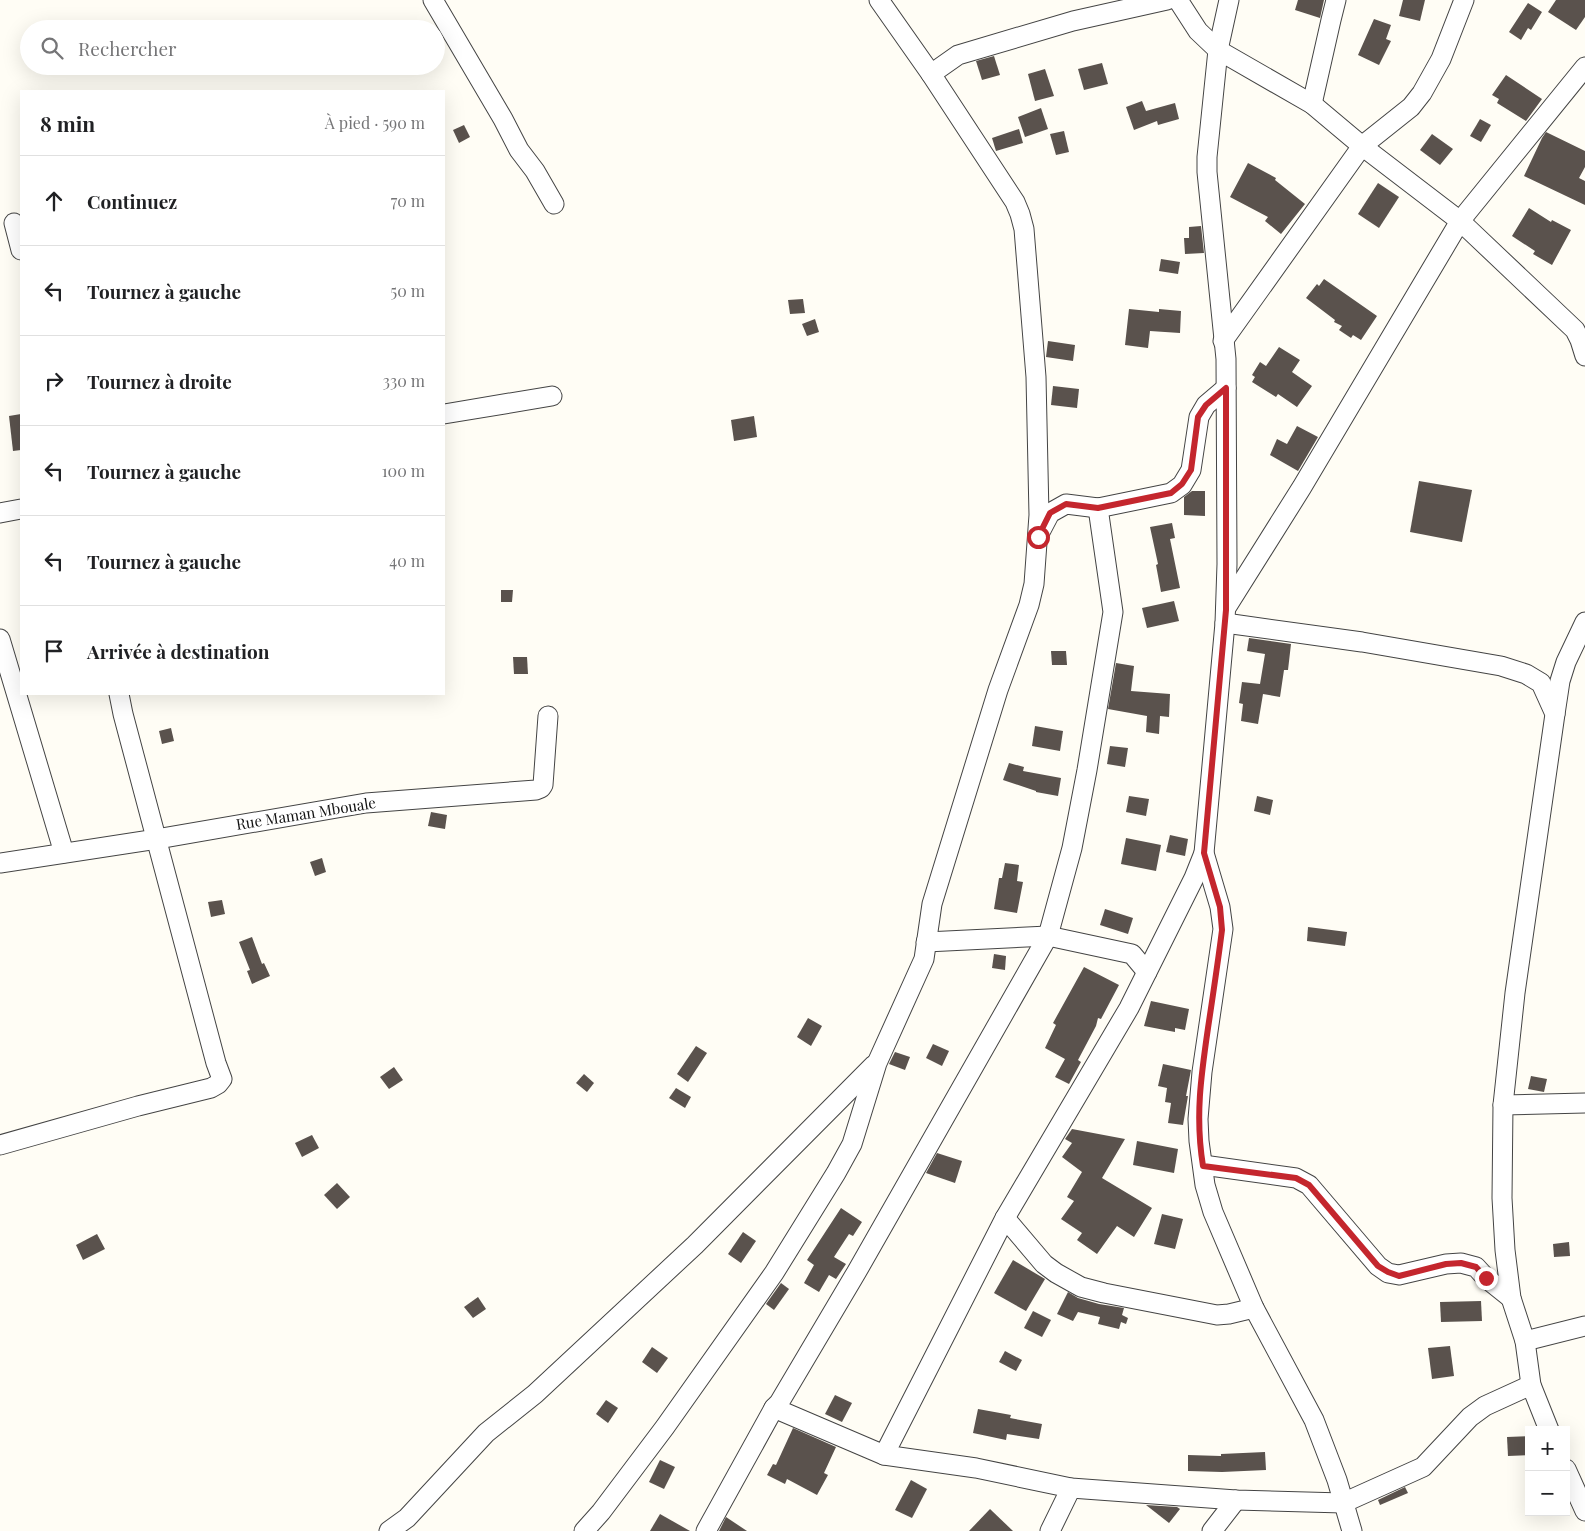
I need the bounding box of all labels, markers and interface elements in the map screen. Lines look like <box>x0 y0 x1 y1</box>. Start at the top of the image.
search box <box>20 20 445 75</box>
icon: search <box>38 34 66 62</box>
text: Rechercher <box>78 35 177 61</box>
text: 8 min <box>40 109 95 137</box>
text: À pied · 590 m <box>325 112 425 133</box>
icon: ahead <box>40 187 68 215</box>
text: Continuez <box>87 188 177 214</box>
text: 70 m <box>391 190 425 211</box>
icon: left <box>40 277 68 305</box>
text: Tournez à gauche <box>87 278 241 304</box>
text: 50 m <box>391 280 425 301</box>
icon: right <box>40 367 68 395</box>
text: Tournez à droite <box>87 368 232 394</box>
text: 330 m <box>383 370 425 391</box>
icon: left <box>40 457 68 485</box>
text: Tournez à gauche <box>87 458 241 484</box>
text: 100 m <box>382 460 425 481</box>
route start <box>1027 526 1050 549</box>
icon: left <box>40 547 68 575</box>
text: Tournez à gauche <box>87 548 241 574</box>
text: 40 m <box>389 550 425 571</box>
icon: arrive <box>40 637 68 665</box>
text: Arrivée à destination <box>87 638 269 664</box>
street label: Rue Maman Mbouale <box>234 792 377 834</box>
route end <box>1475 1267 1498 1290</box>
map controls <box>1525 1426 1570 1516</box>
button: + <box>1525 1426 1570 1471</box>
button: − <box>1525 1471 1570 1516</box>

